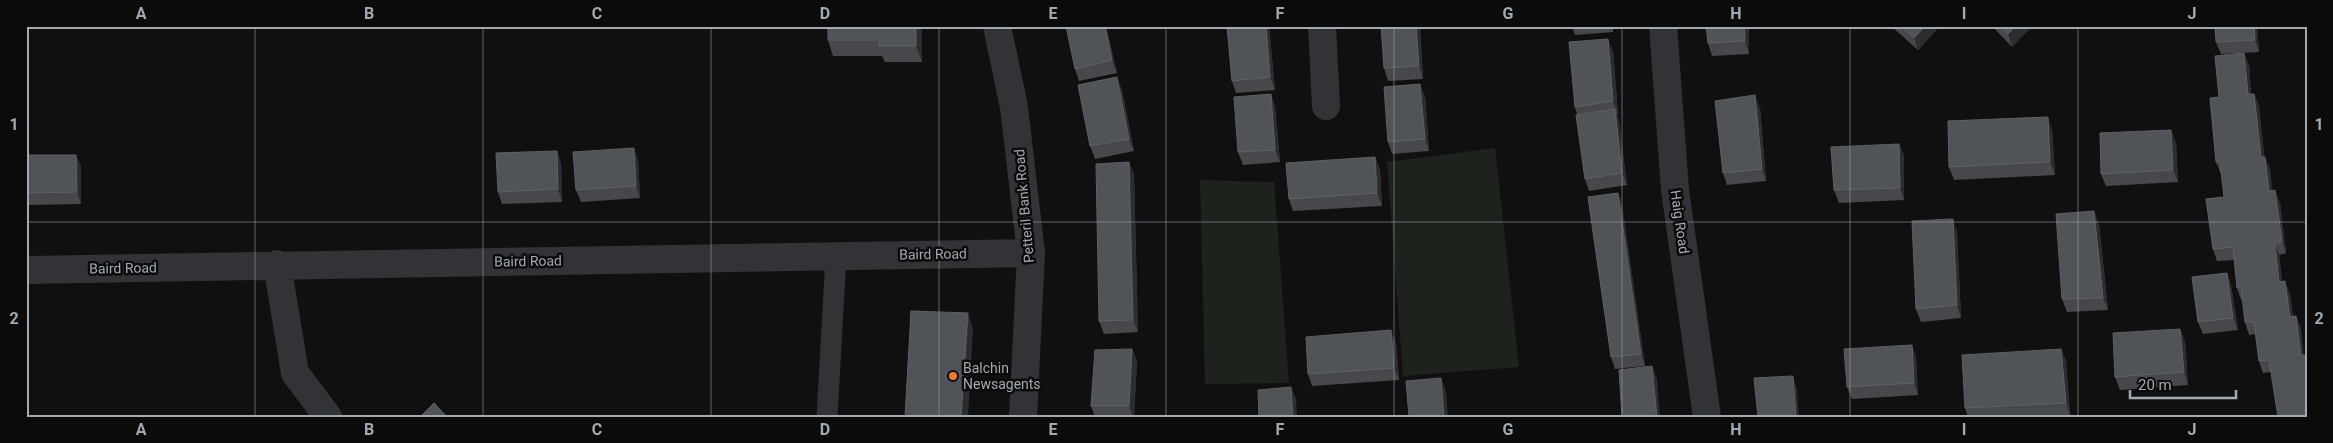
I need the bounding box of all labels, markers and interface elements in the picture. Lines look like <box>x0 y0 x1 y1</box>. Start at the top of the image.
text: A <box>136 4 147 23</box>
text: B <box>364 4 374 23</box>
text: C <box>592 4 602 23</box>
text: D <box>820 4 830 23</box>
text: E <box>1049 4 1058 23</box>
text: F <box>1276 4 1285 23</box>
text: G <box>1503 4 1514 23</box>
text: H <box>1730 4 1742 23</box>
text: I <box>1962 4 1966 23</box>
text: J <box>2188 4 2196 23</box>
text: 1 <box>9 115 19 134</box>
text: 1 <box>2314 115 2324 134</box>
street label: Petteril Bank Road <box>1011 148 1037 264</box>
street label: Haig Road <box>1668 189 1692 255</box>
street label: Baird Road <box>899 245 967 263</box>
street label: Baird Road <box>494 252 562 270</box>
street label: Baird Road <box>89 259 157 277</box>
text: 2 <box>9 309 19 328</box>
text: 2 <box>2314 309 2324 328</box>
place label: Balchin Newsagents <box>963 360 1041 392</box>
scale bar <box>2130 368 2237 400</box>
marker: Balchin Newsagents <box>947 370 959 382</box>
text: 20 m <box>2138 376 2172 394</box>
text: A <box>136 420 147 439</box>
text: B <box>364 420 374 439</box>
text: C <box>592 420 602 439</box>
text: D <box>820 420 830 439</box>
text: E <box>1049 420 1058 439</box>
text: F <box>1276 420 1285 439</box>
text: G <box>1503 420 1514 439</box>
text: H <box>1730 420 1742 439</box>
text: I <box>1962 420 1966 439</box>
text: J <box>2188 420 2196 439</box>

